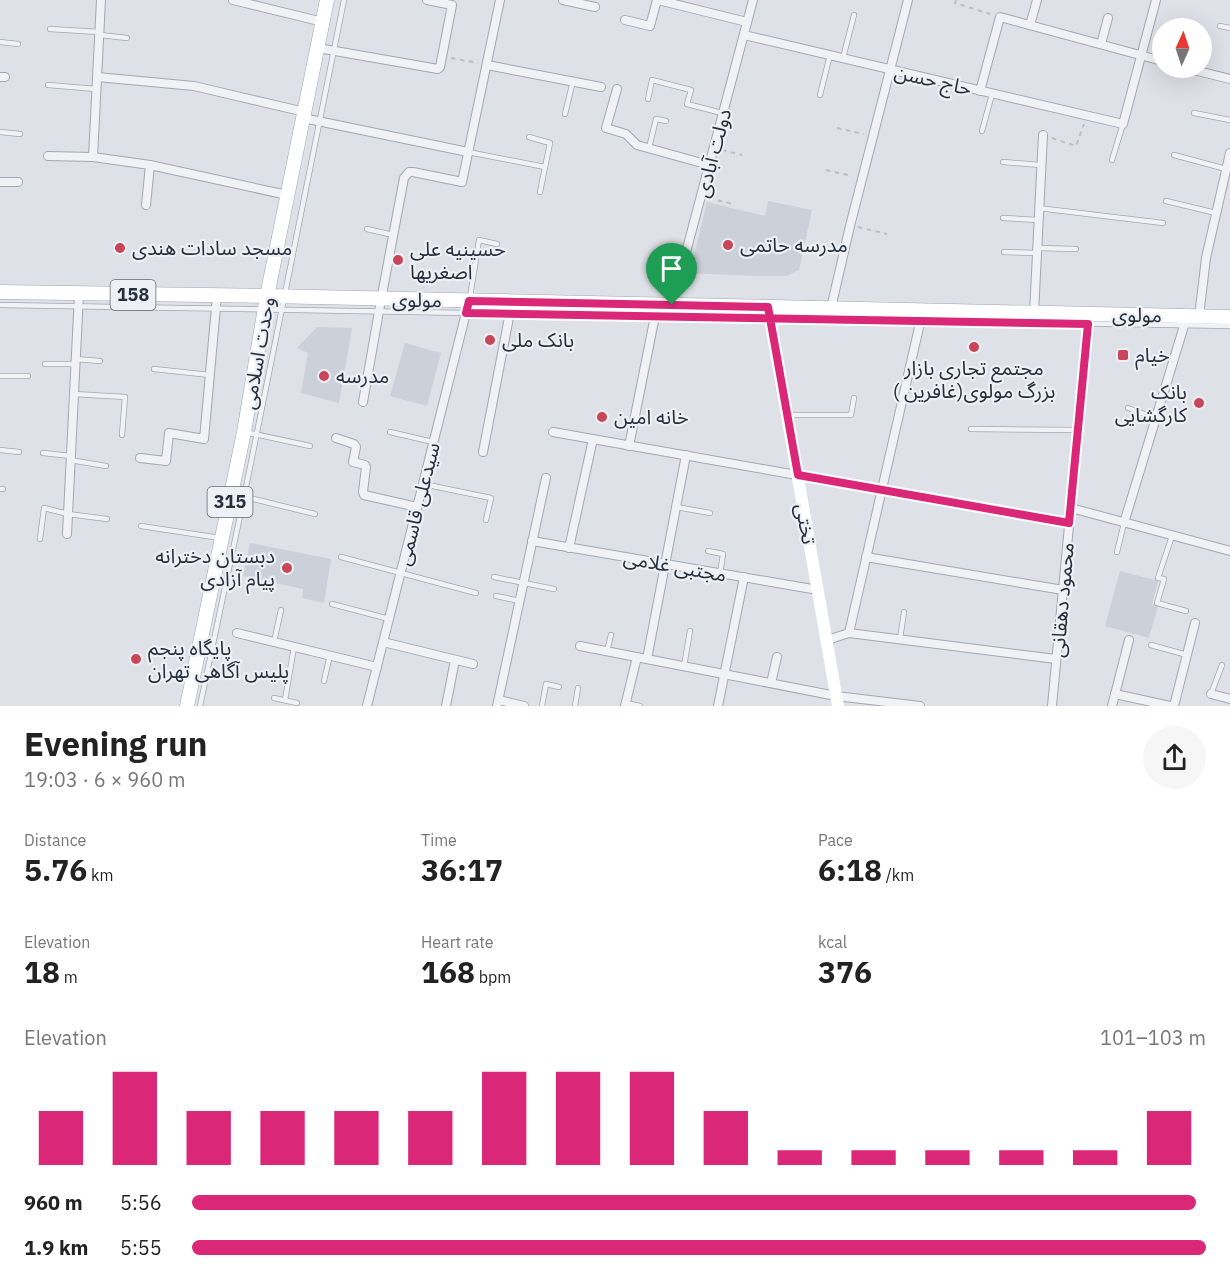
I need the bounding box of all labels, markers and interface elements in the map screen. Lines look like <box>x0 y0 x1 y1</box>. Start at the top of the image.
north arrow <box>1152 18 1212 78</box>
map controls <box>1152 18 1212 78</box>
street label: حاج حسن <box>891 58 974 103</box>
street label: دولت آبادی <box>688 105 737 200</box>
place label: مدرسه حاتمی <box>740 231 848 258</box>
place label: مسجد سادات هندی <box>132 234 292 261</box>
place label: حسینیه علی اصغریها <box>410 235 506 285</box>
marker: مدرسه حاتمی <box>721 238 735 252</box>
marker: مسجد سادات هندی <box>113 241 127 255</box>
pin <box>646 243 697 305</box>
icon: arrive <box>655 252 688 285</box>
marker: حسینیه علی اصغریها <box>391 253 405 267</box>
road number: 158 <box>110 280 156 310</box>
street label: مولوی <box>392 286 442 313</box>
street label: وحدت اسلامی <box>234 295 281 411</box>
street label: مولوی <box>1112 301 1162 328</box>
place label: بانک ملی <box>502 326 574 353</box>
marker: بانک ملی <box>483 333 497 347</box>
marker: مجتمع تجاری بازار بزرگ مولوی(غافرین ) <box>967 340 981 354</box>
place label: خیام <box>1135 341 1170 370</box>
marker: خیام <box>1116 348 1130 362</box>
place label: مجتمع تجاری بازار بزرگ مولوی(غافرین ) <box>893 354 1055 404</box>
place label: مدرسه <box>336 362 389 389</box>
marker: مدرسه <box>317 369 331 383</box>
place label: بانک کارگشایی <box>1115 378 1188 428</box>
marker: بانک کارگشایی <box>1192 396 1206 410</box>
place label: خانه امین <box>614 403 689 430</box>
marker: خانه امین <box>595 410 609 424</box>
street label: سیدعلی قاسمی <box>389 439 446 568</box>
road number: 315 <box>208 487 252 517</box>
street label: تختی <box>790 501 823 547</box>
street label: محمود دهقانی <box>1043 541 1080 659</box>
place label: دبستان دخترانه پیام آزادی <box>155 542 275 594</box>
street label: مجتبی غلامی <box>621 543 729 588</box>
marker: دبستان دخترانه پیام آزادی <box>280 561 294 575</box>
place label: پایگاه پنجم پلیس آگاهی تهران <box>148 634 289 684</box>
marker: پایگاه پنجم پلیس آگاهی تهران <box>129 652 143 666</box>
text: Evening run <box>24 722 208 765</box>
button: share <box>1143 726 1206 789</box>
text: 19:03 · 6 × 960 m <box>24 766 185 793</box>
text: Distance <box>24 830 86 850</box>
text: Time <box>421 830 457 850</box>
text: Pace <box>818 830 853 850</box>
text: 5.76 <box>24 850 87 889</box>
text: 36:17 <box>421 850 503 889</box>
text: 6:18 <box>818 850 882 889</box>
text: km <box>87 865 114 885</box>
text: /km <box>882 865 914 885</box>
text: Elevation <box>24 932 90 952</box>
text: Heart rate <box>421 932 494 952</box>
text: kcal <box>818 932 847 952</box>
text: 18 <box>24 952 60 991</box>
text: 168 <box>421 952 475 991</box>
text: 376 <box>818 952 872 991</box>
text: m <box>60 967 78 987</box>
text: bpm <box>475 967 511 987</box>
text: Elevation <box>24 1024 107 1051</box>
text: 101–103 m <box>1100 1024 1206 1051</box>
text: 960 m <box>24 1189 83 1216</box>
text: 5:56 <box>120 1189 162 1216</box>
text: 1.9 km <box>24 1234 88 1261</box>
text: 5:55 <box>120 1234 162 1261</box>

